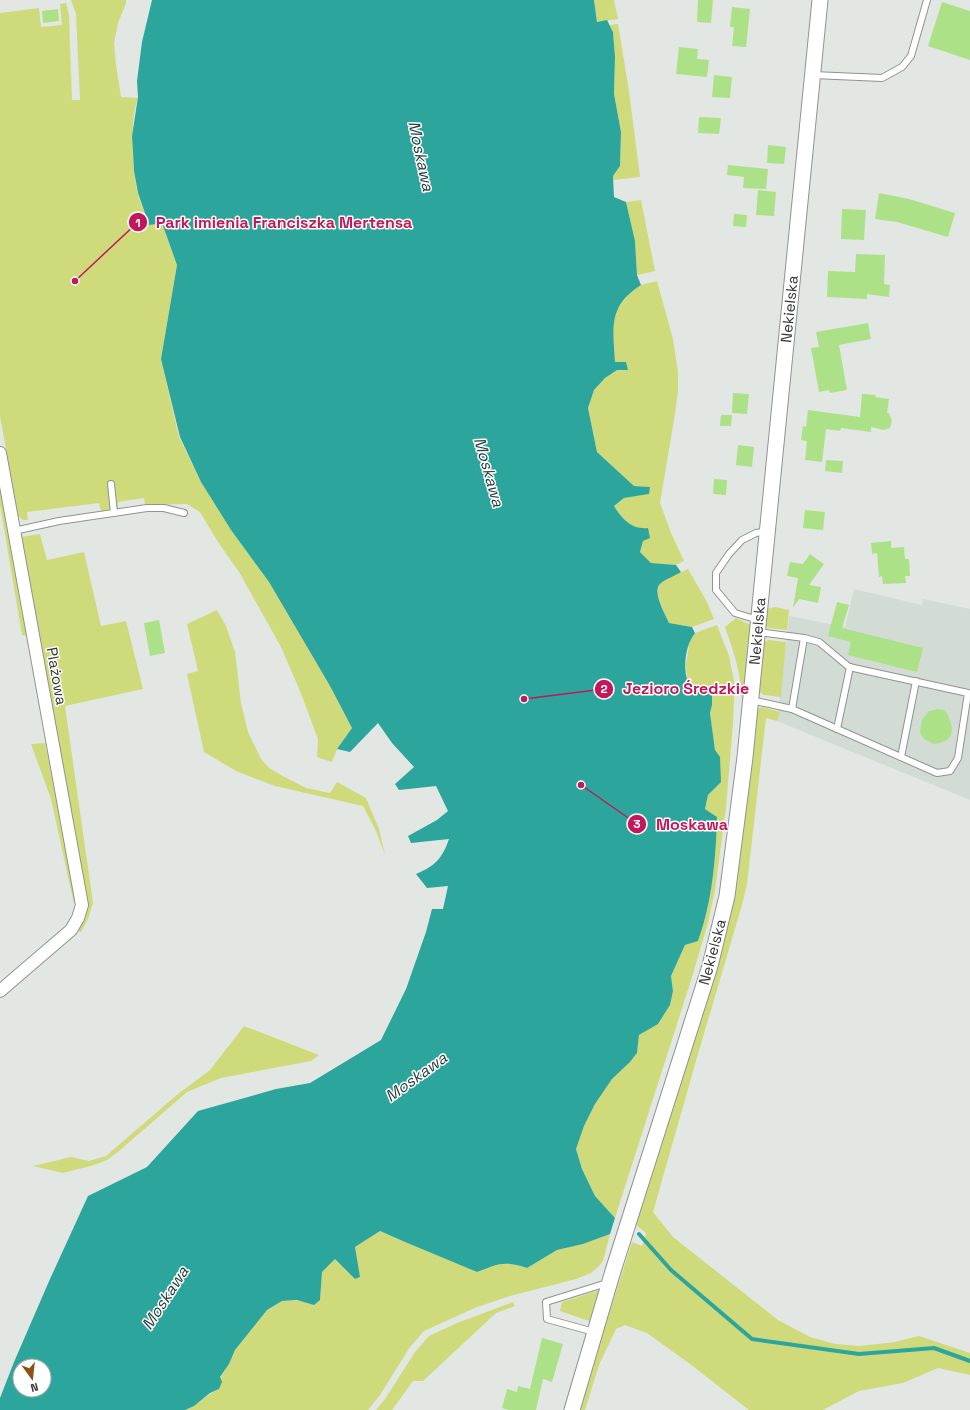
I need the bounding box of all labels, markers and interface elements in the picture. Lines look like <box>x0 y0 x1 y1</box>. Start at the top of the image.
water label: Moskawa <box>403 119 439 194</box>
callout: Park imienia Franciszka Mertensa <box>128 208 420 236</box>
text: Park imienia Franciszka Mertensa <box>156 212 412 233</box>
text: 1 <box>135 215 141 231</box>
street label: Nekielska <box>776 274 802 344</box>
water label: Moskawa <box>469 435 509 510</box>
street label: Nekielska <box>745 596 769 665</box>
street label: Plażowa <box>43 646 71 707</box>
callout: Jezioro Średzkie <box>594 675 757 703</box>
text: Jezioro Średzkie <box>623 678 749 699</box>
text: 2 <box>600 681 608 697</box>
callout: Moskawa <box>627 810 736 838</box>
text: Moskawa <box>656 814 728 835</box>
text: 3 <box>633 816 641 832</box>
street label: Nekielska <box>694 917 730 987</box>
water label: Moskawa <box>381 1047 452 1107</box>
water label: Moskawa <box>137 1262 194 1334</box>
north arrow <box>12 1358 52 1398</box>
text: N <box>29 1380 40 1395</box>

